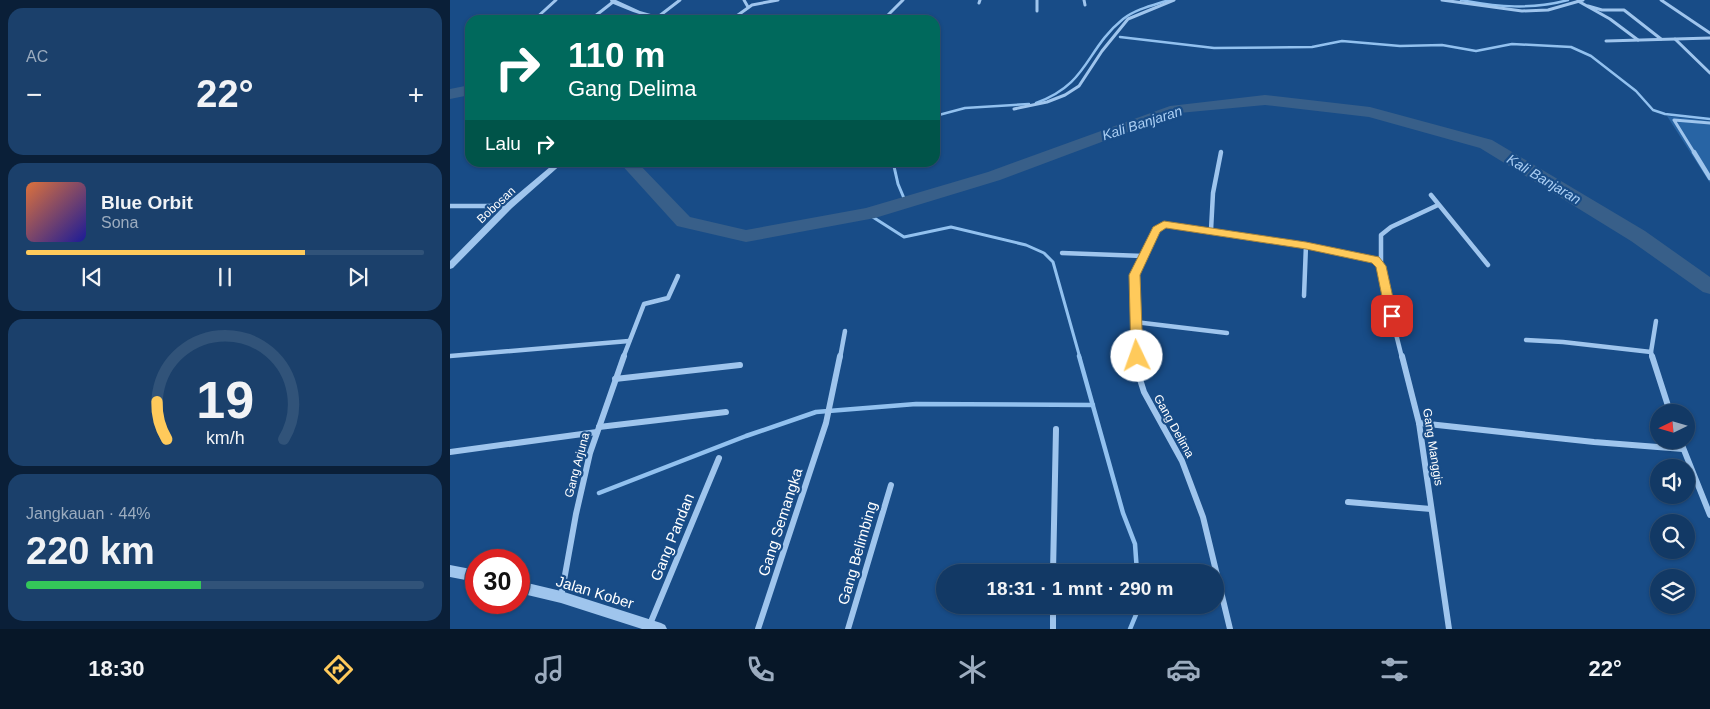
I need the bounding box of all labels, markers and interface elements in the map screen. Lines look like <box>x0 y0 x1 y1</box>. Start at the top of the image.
icon: right <box>485 35 550 100</box>
text: 110 m <box>568 35 665 74</box>
text: AC <box>26 48 48 65</box>
text: 22° <box>196 73 254 115</box>
text: Gang Delima <box>568 76 696 101</box>
text: − <box>26 79 42 110</box>
text: + <box>408 79 424 110</box>
water label: Kali Banjaran <box>1100 102 1184 143</box>
icon: right <box>531 130 559 158</box>
text: Lalu <box>485 133 521 154</box>
water label: Kali Banjaran <box>1504 151 1584 207</box>
street label: Bobosan <box>474 184 518 226</box>
text: Blue Orbit <box>101 192 193 213</box>
text: Sona <box>101 214 138 231</box>
icon: previous <box>78 263 106 291</box>
icon: pause <box>211 263 239 291</box>
icon: next <box>344 263 372 291</box>
pin <box>1371 295 1413 337</box>
icon: arrive <box>1378 302 1406 330</box>
position arrow <box>1110 329 1162 381</box>
text: 19 <box>196 371 254 429</box>
street label: Gang Delima <box>1151 392 1197 460</box>
north arrow <box>1650 404 1695 449</box>
map controls <box>1650 404 1695 614</box>
street label: Gang Manggis <box>1420 407 1446 487</box>
text: km/h <box>206 428 244 448</box>
street label: Gang Arjuna <box>562 431 592 499</box>
button: sound <box>1650 459 1695 504</box>
street label: Gang Semangka <box>755 465 806 578</box>
street label: Gang Pandan <box>647 491 697 583</box>
street label: Gang Belimbing <box>834 499 880 607</box>
text: Jangkauan · 44% <box>26 505 151 522</box>
button: search <box>1650 514 1695 559</box>
text: 220 km <box>26 530 155 572</box>
speed limit sign: 30 <box>465 549 530 614</box>
button: layers <box>1650 569 1695 614</box>
street label: Jalan Kober <box>554 572 636 612</box>
text: 18:31 · 1 mnt · 290 m <box>987 578 1173 599</box>
icon: directions <box>321 652 356 687</box>
icon: music <box>532 652 567 687</box>
icon: phone <box>743 652 778 687</box>
icon: climate <box>955 652 990 687</box>
icon: car <box>1166 652 1201 687</box>
icon: filters <box>1377 652 1412 687</box>
text: 18:30 <box>88 656 144 681</box>
text: 22° <box>1589 656 1622 681</box>

